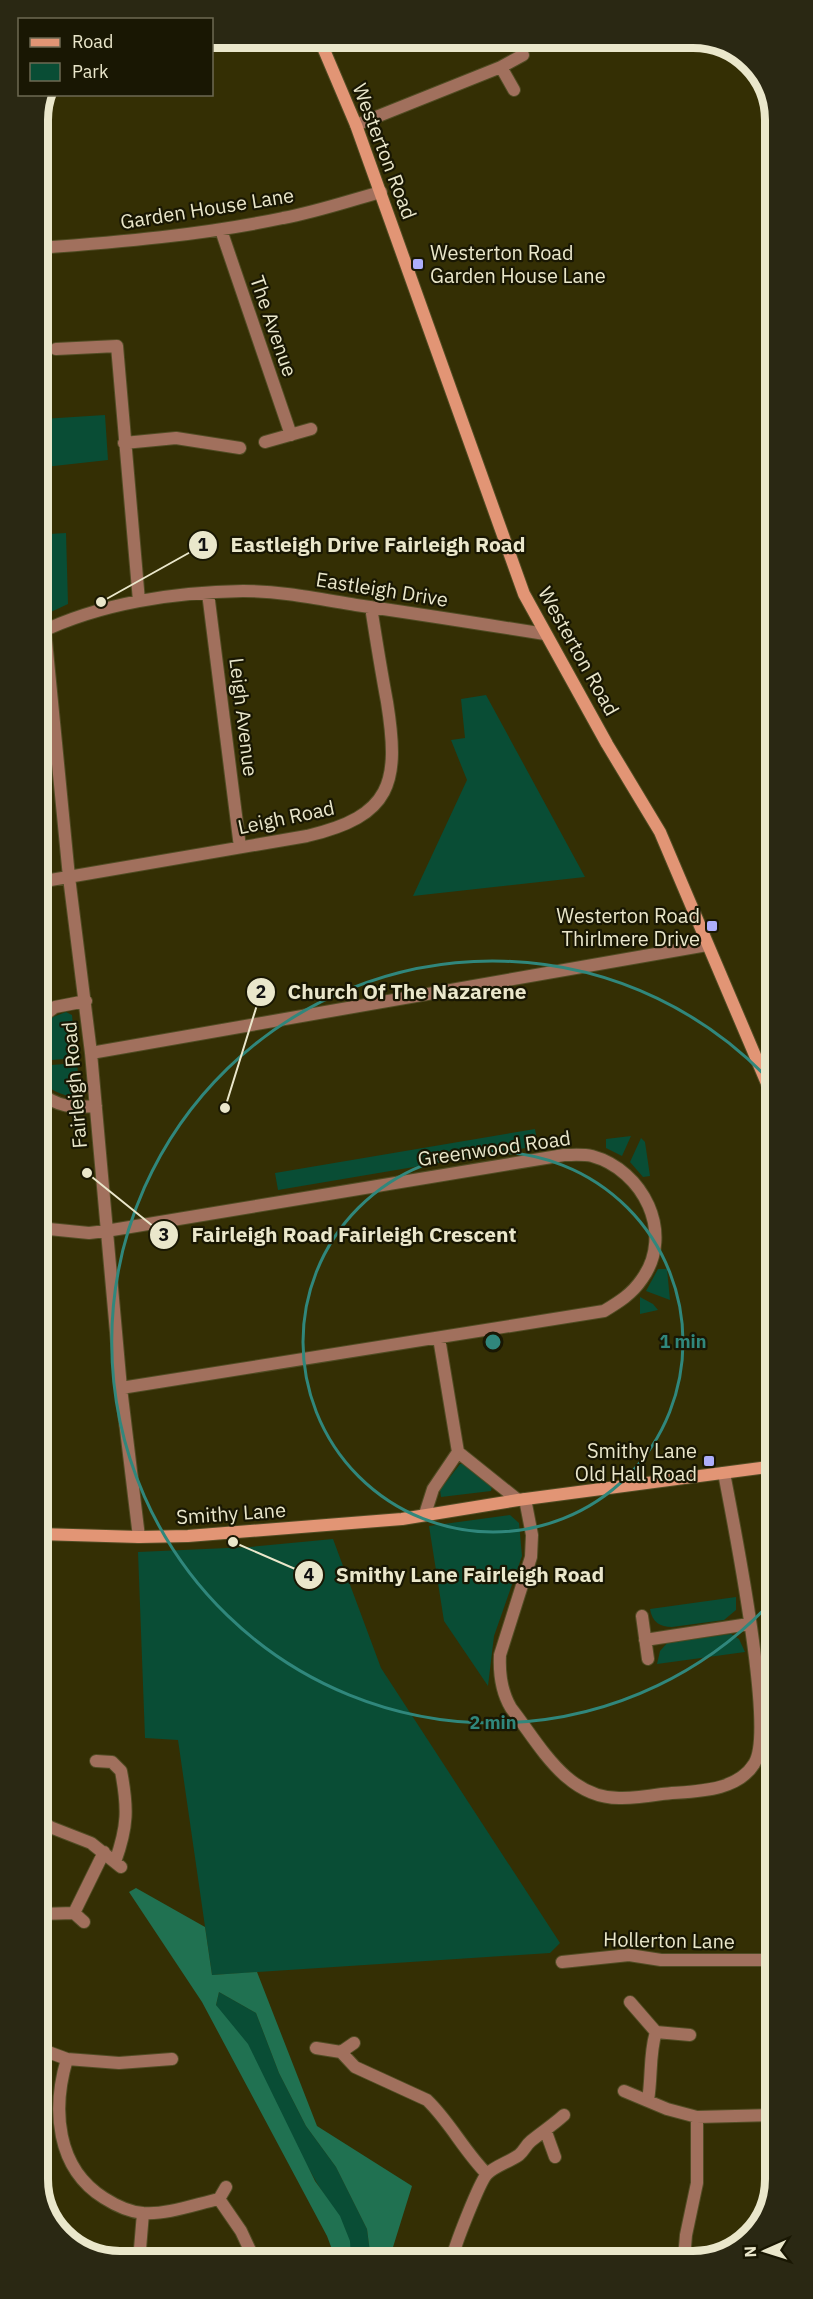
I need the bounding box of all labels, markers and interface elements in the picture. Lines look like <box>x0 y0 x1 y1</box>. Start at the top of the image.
legend <box>18 18 213 96</box>
text: Road <box>72 30 113 53</box>
text: Park <box>72 60 109 83</box>
street label: Westerton Road <box>347 79 423 223</box>
street label: Garden House Lane <box>118 181 296 235</box>
place label: Westerton Road Garden House Lane <box>430 239 606 289</box>
marker: Westerton Road Garden House Lane <box>411 257 425 271</box>
street label: The Avenue <box>244 272 304 380</box>
callout: Eastleigh Drive Fairleigh Road <box>188 525 537 564</box>
text: Eastleigh Drive Fairleigh Road <box>231 530 525 558</box>
text: 1 <box>198 533 209 556</box>
street label: Eastleigh Drive <box>314 565 450 613</box>
street label: Westerton Road <box>532 582 626 720</box>
street label: Leigh Avenue <box>223 656 265 778</box>
street label: Leigh Road <box>235 794 337 840</box>
place label: Westerton Road Thirlmere Drive <box>556 902 700 952</box>
marker: Westerton Road Thirlmere Drive <box>705 919 719 933</box>
callout: Church Of The Nazarene <box>246 973 539 1012</box>
text: Church Of The Nazarene <box>288 977 527 1005</box>
text: 2 <box>256 980 266 1003</box>
street label: Fairleigh Road <box>55 1020 93 1150</box>
street label: Greenwood Road <box>416 1124 572 1172</box>
callout: Fairleigh Road Fairleigh Crescent <box>149 1216 528 1255</box>
text: Fairleigh Road Fairleigh Crescent <box>191 1220 517 1248</box>
text: 3 <box>159 1223 169 1246</box>
text: 1 min <box>659 1330 707 1353</box>
centre of rings <box>483 1332 503 1352</box>
place label: Smithy Lane Old Hall Road <box>575 1437 697 1487</box>
marker: Smithy Lane Old Hall Road <box>702 1454 716 1468</box>
street label: Smithy Lane <box>175 1496 287 1530</box>
callout: Smithy Lane Fairleigh Road <box>294 1555 616 1594</box>
text: Smithy Lane Fairleigh Road <box>336 1560 604 1588</box>
text: 4 <box>304 1563 315 1586</box>
text: 2 min <box>469 1711 517 1734</box>
street label: Hollerton Lane <box>603 1925 735 1955</box>
north arrow <box>735 2221 795 2281</box>
text: N <box>740 2245 760 2258</box>

